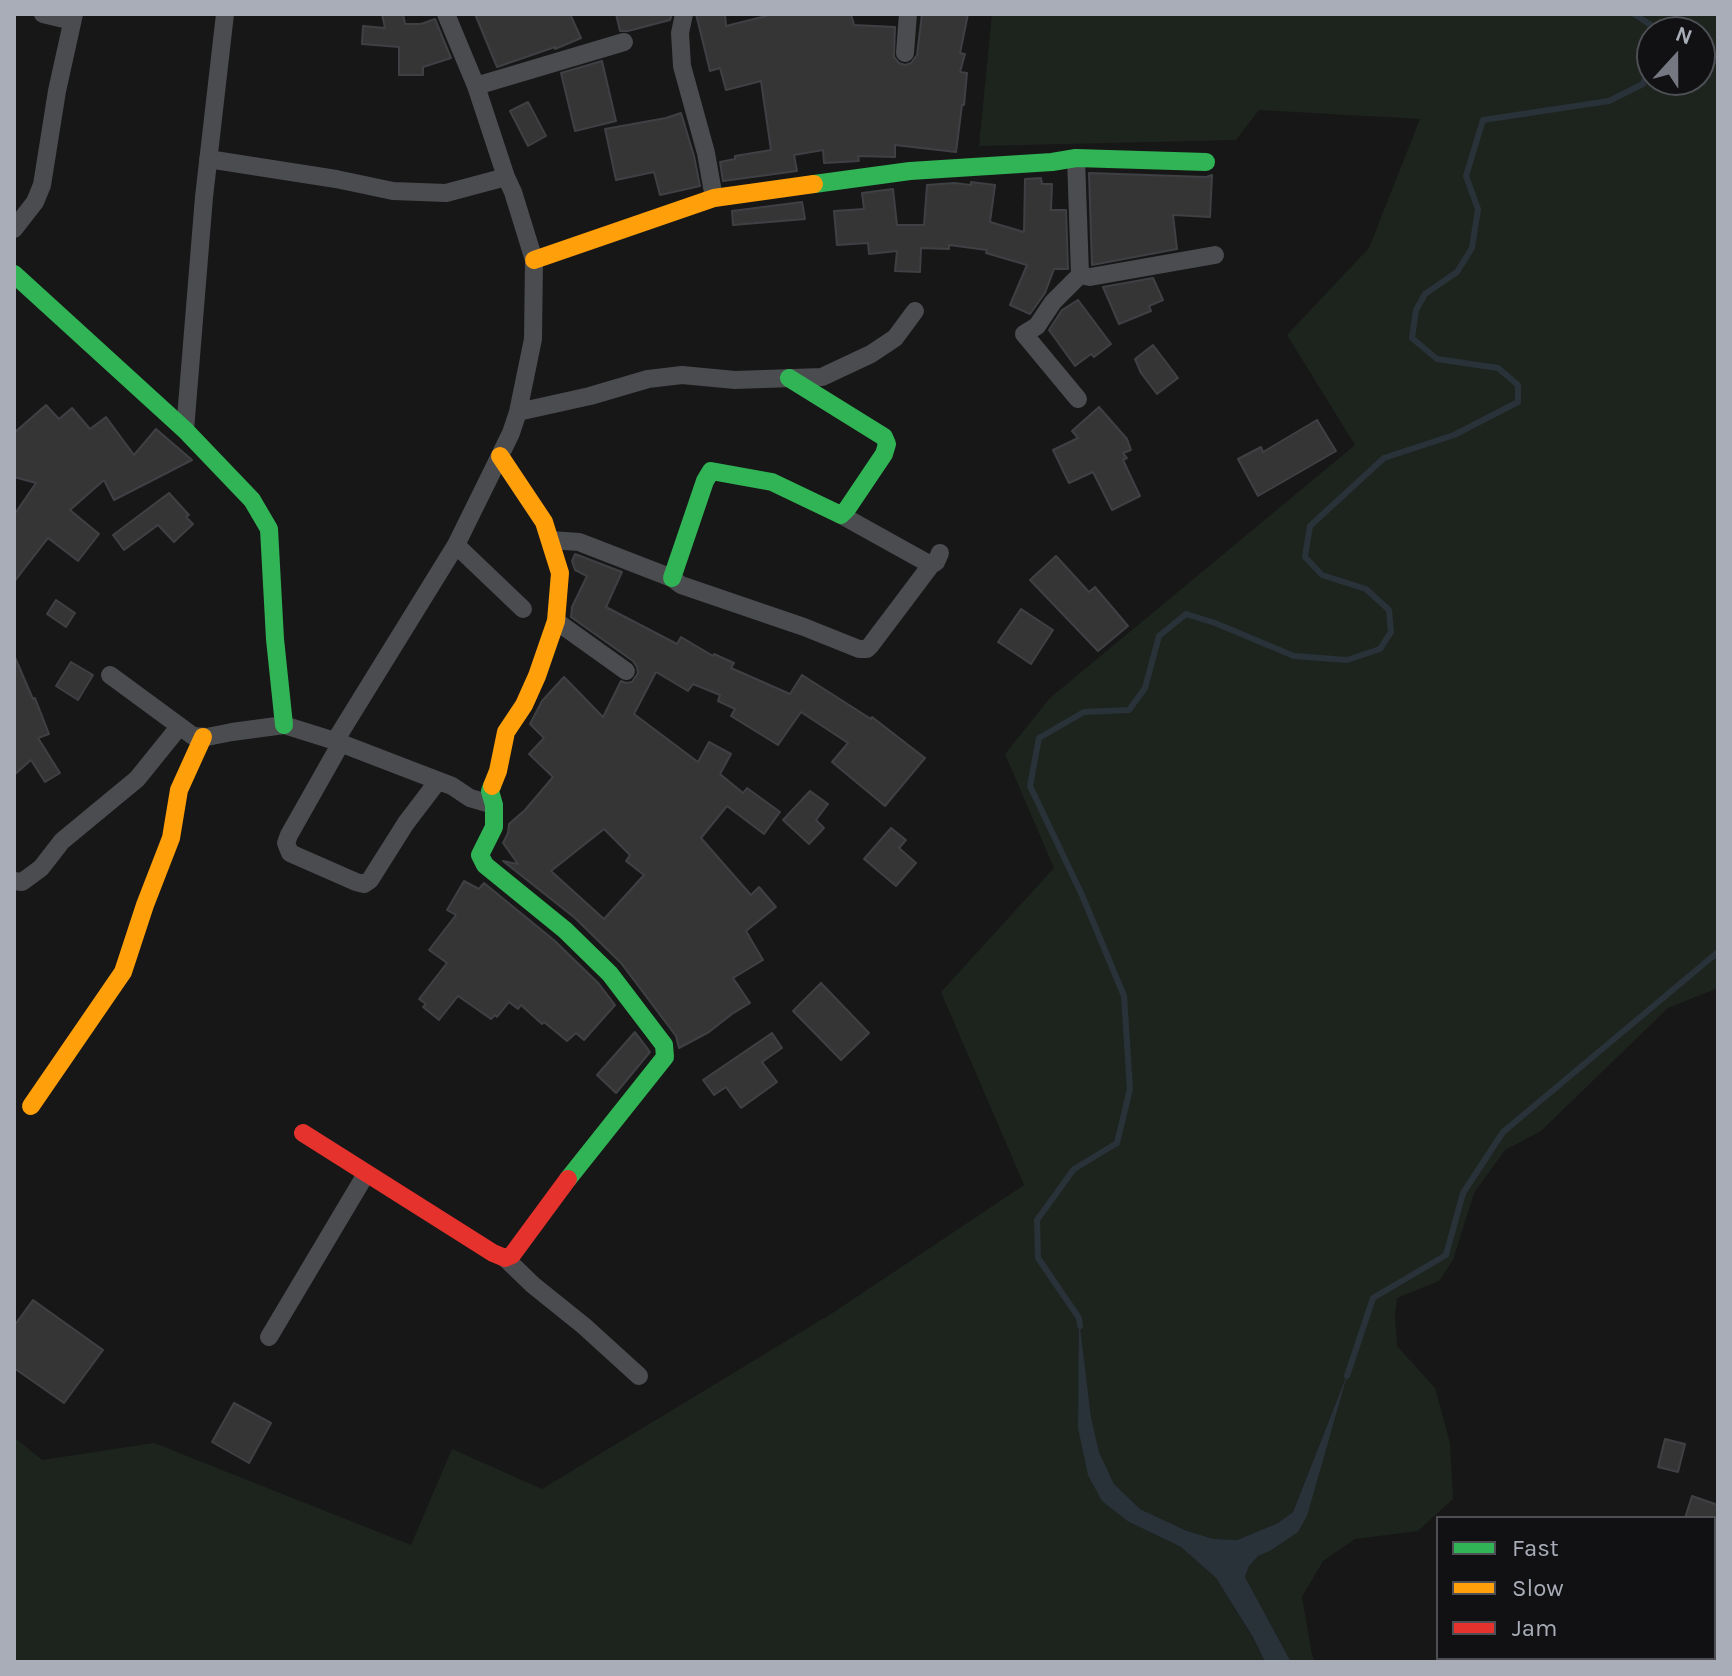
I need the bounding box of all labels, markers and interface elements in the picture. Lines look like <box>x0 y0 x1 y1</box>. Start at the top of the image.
north arrow <box>1636 16 1716 96</box>
text: N <box>1672 20 1696 50</box>
legend <box>1436 1516 1716 1660</box>
text: Fast <box>1512 1534 1559 1562</box>
text: Slow <box>1512 1574 1564 1602</box>
text: Jam <box>1512 1614 1557 1642</box>

